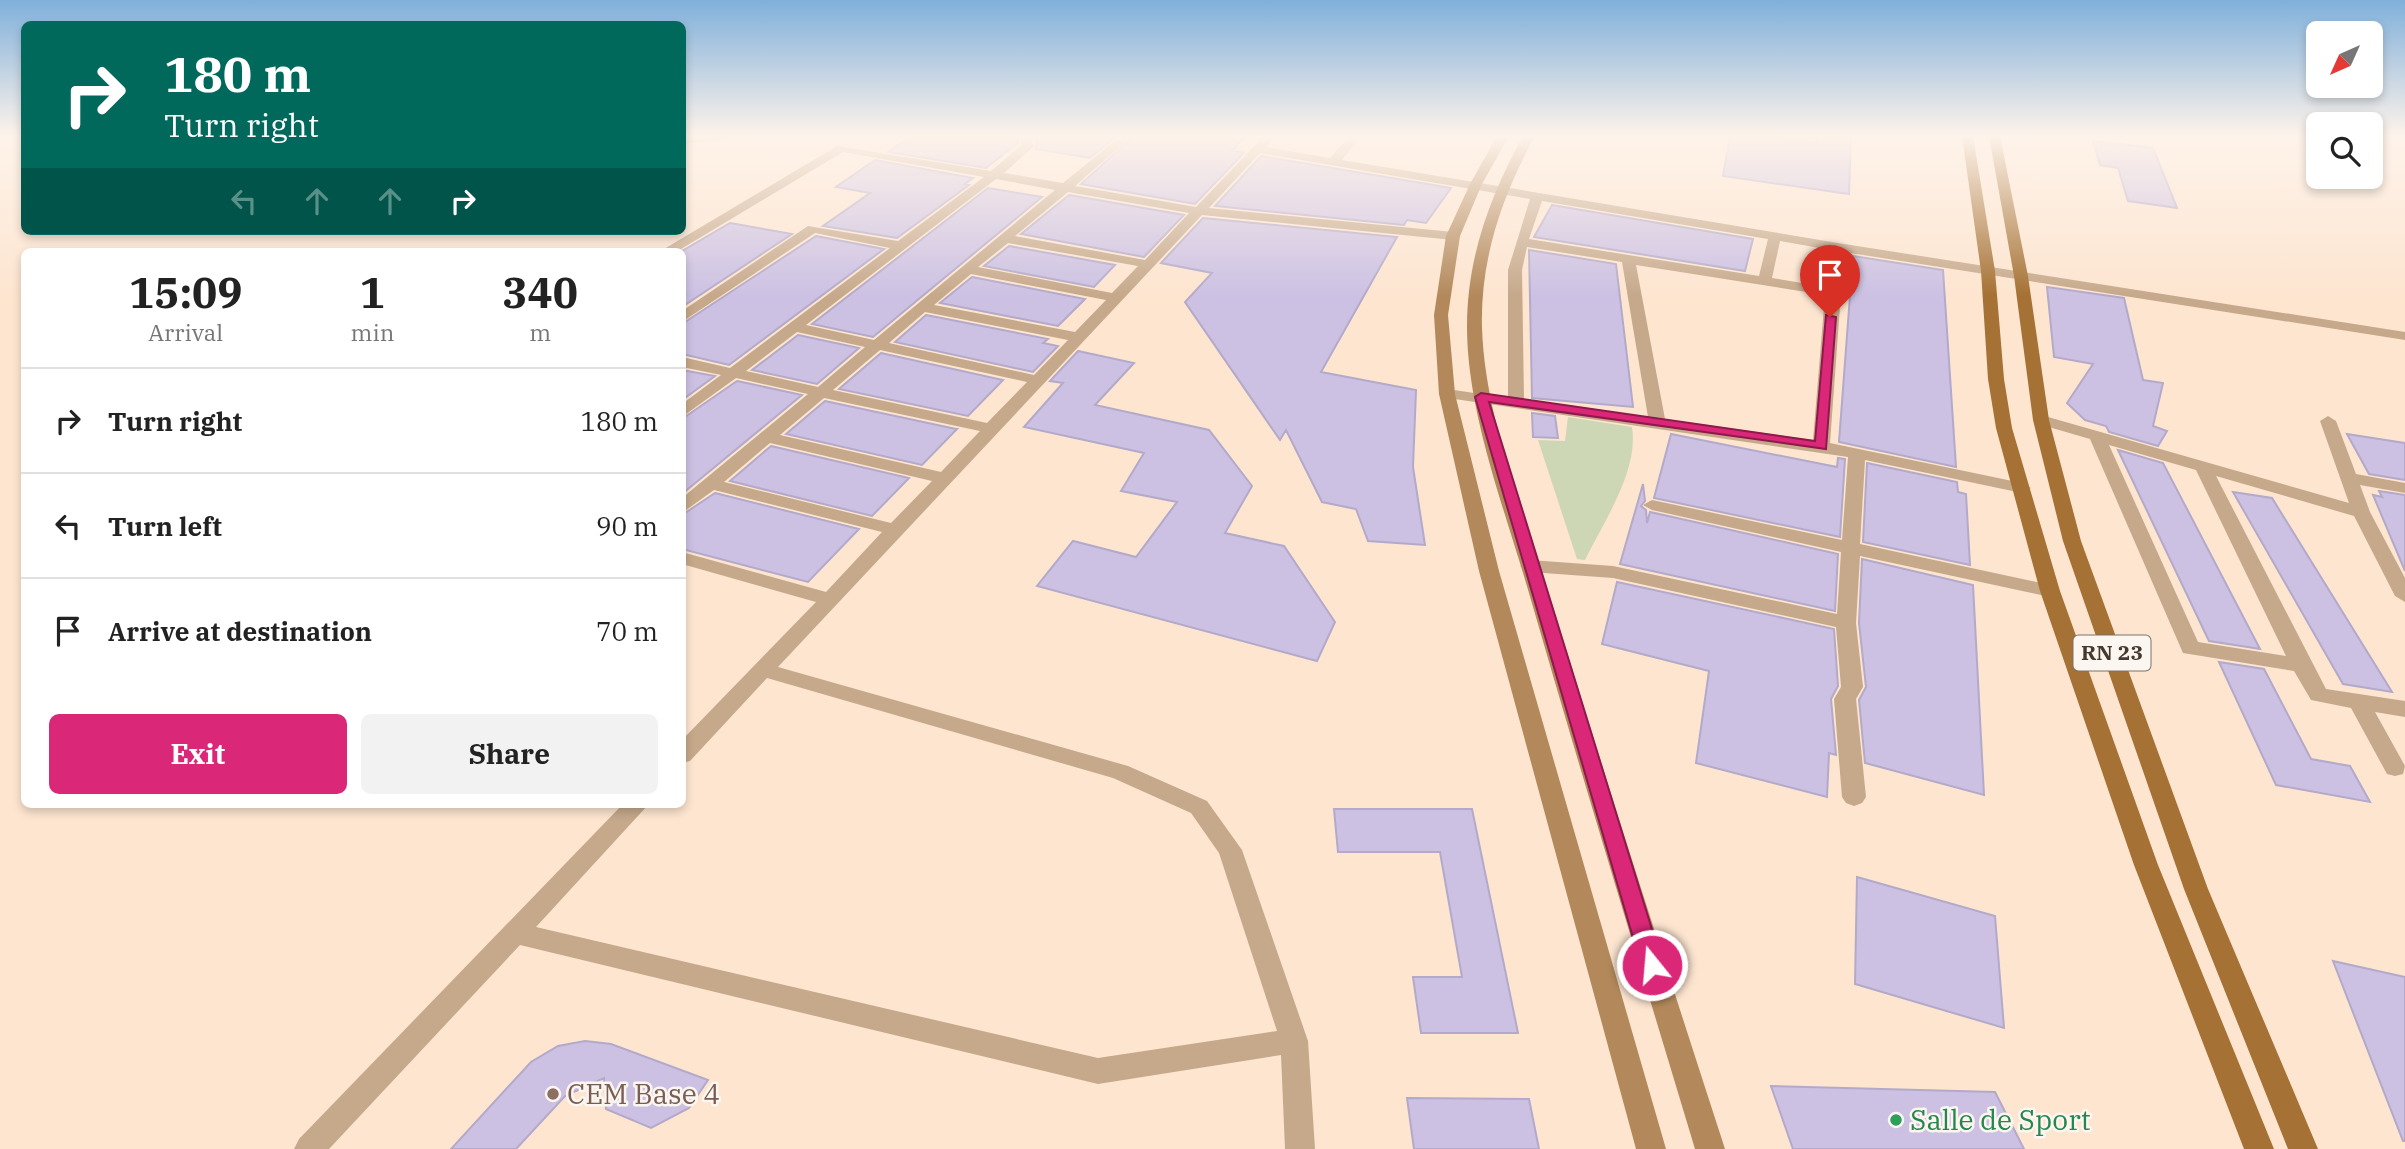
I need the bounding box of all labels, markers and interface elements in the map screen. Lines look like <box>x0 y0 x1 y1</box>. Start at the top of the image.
north arrow <box>2306 21 2384 98</box>
map controls <box>2306 21 2383 189</box>
text: 180 m <box>164 42 311 105</box>
icon: right <box>49 49 140 140</box>
text: Turn right <box>164 104 319 146</box>
button: search <box>2306 112 2383 189</box>
icon: left <box>225 182 263 220</box>
icon: ahead <box>298 182 336 220</box>
icon: ahead <box>371 182 409 220</box>
icon: right <box>444 182 482 220</box>
pin <box>1800 245 1860 317</box>
icon: arrive <box>1811 256 1849 294</box>
text: 15:09 <box>129 265 243 320</box>
text: 1 <box>360 265 385 320</box>
text: 340 <box>502 265 578 320</box>
text: Arrival <box>148 317 223 347</box>
text: min <box>351 317 394 347</box>
text: m <box>529 317 551 347</box>
icon: right <box>49 402 87 440</box>
text: Turn right <box>108 404 242 438</box>
text: 180 m <box>580 404 658 438</box>
icon: left <box>49 507 87 545</box>
text: Turn left <box>108 509 222 543</box>
text: 90 m <box>596 509 658 543</box>
icon: arrive <box>49 612 87 650</box>
text: Arrive at destination <box>108 614 372 648</box>
text: 70 m <box>596 614 658 648</box>
road number: RN 23 <box>2074 636 2150 670</box>
button: Exit <box>49 714 347 794</box>
button: Share <box>361 714 658 794</box>
position arrow <box>1615 928 1689 1002</box>
place label: CEM Base 4 <box>567 1075 720 1112</box>
marker: CEM Base 4 <box>545 1086 561 1102</box>
place label: Salle de Sport <box>1910 1101 2091 1138</box>
marker: Salle de Sport <box>1888 1112 1904 1128</box>

